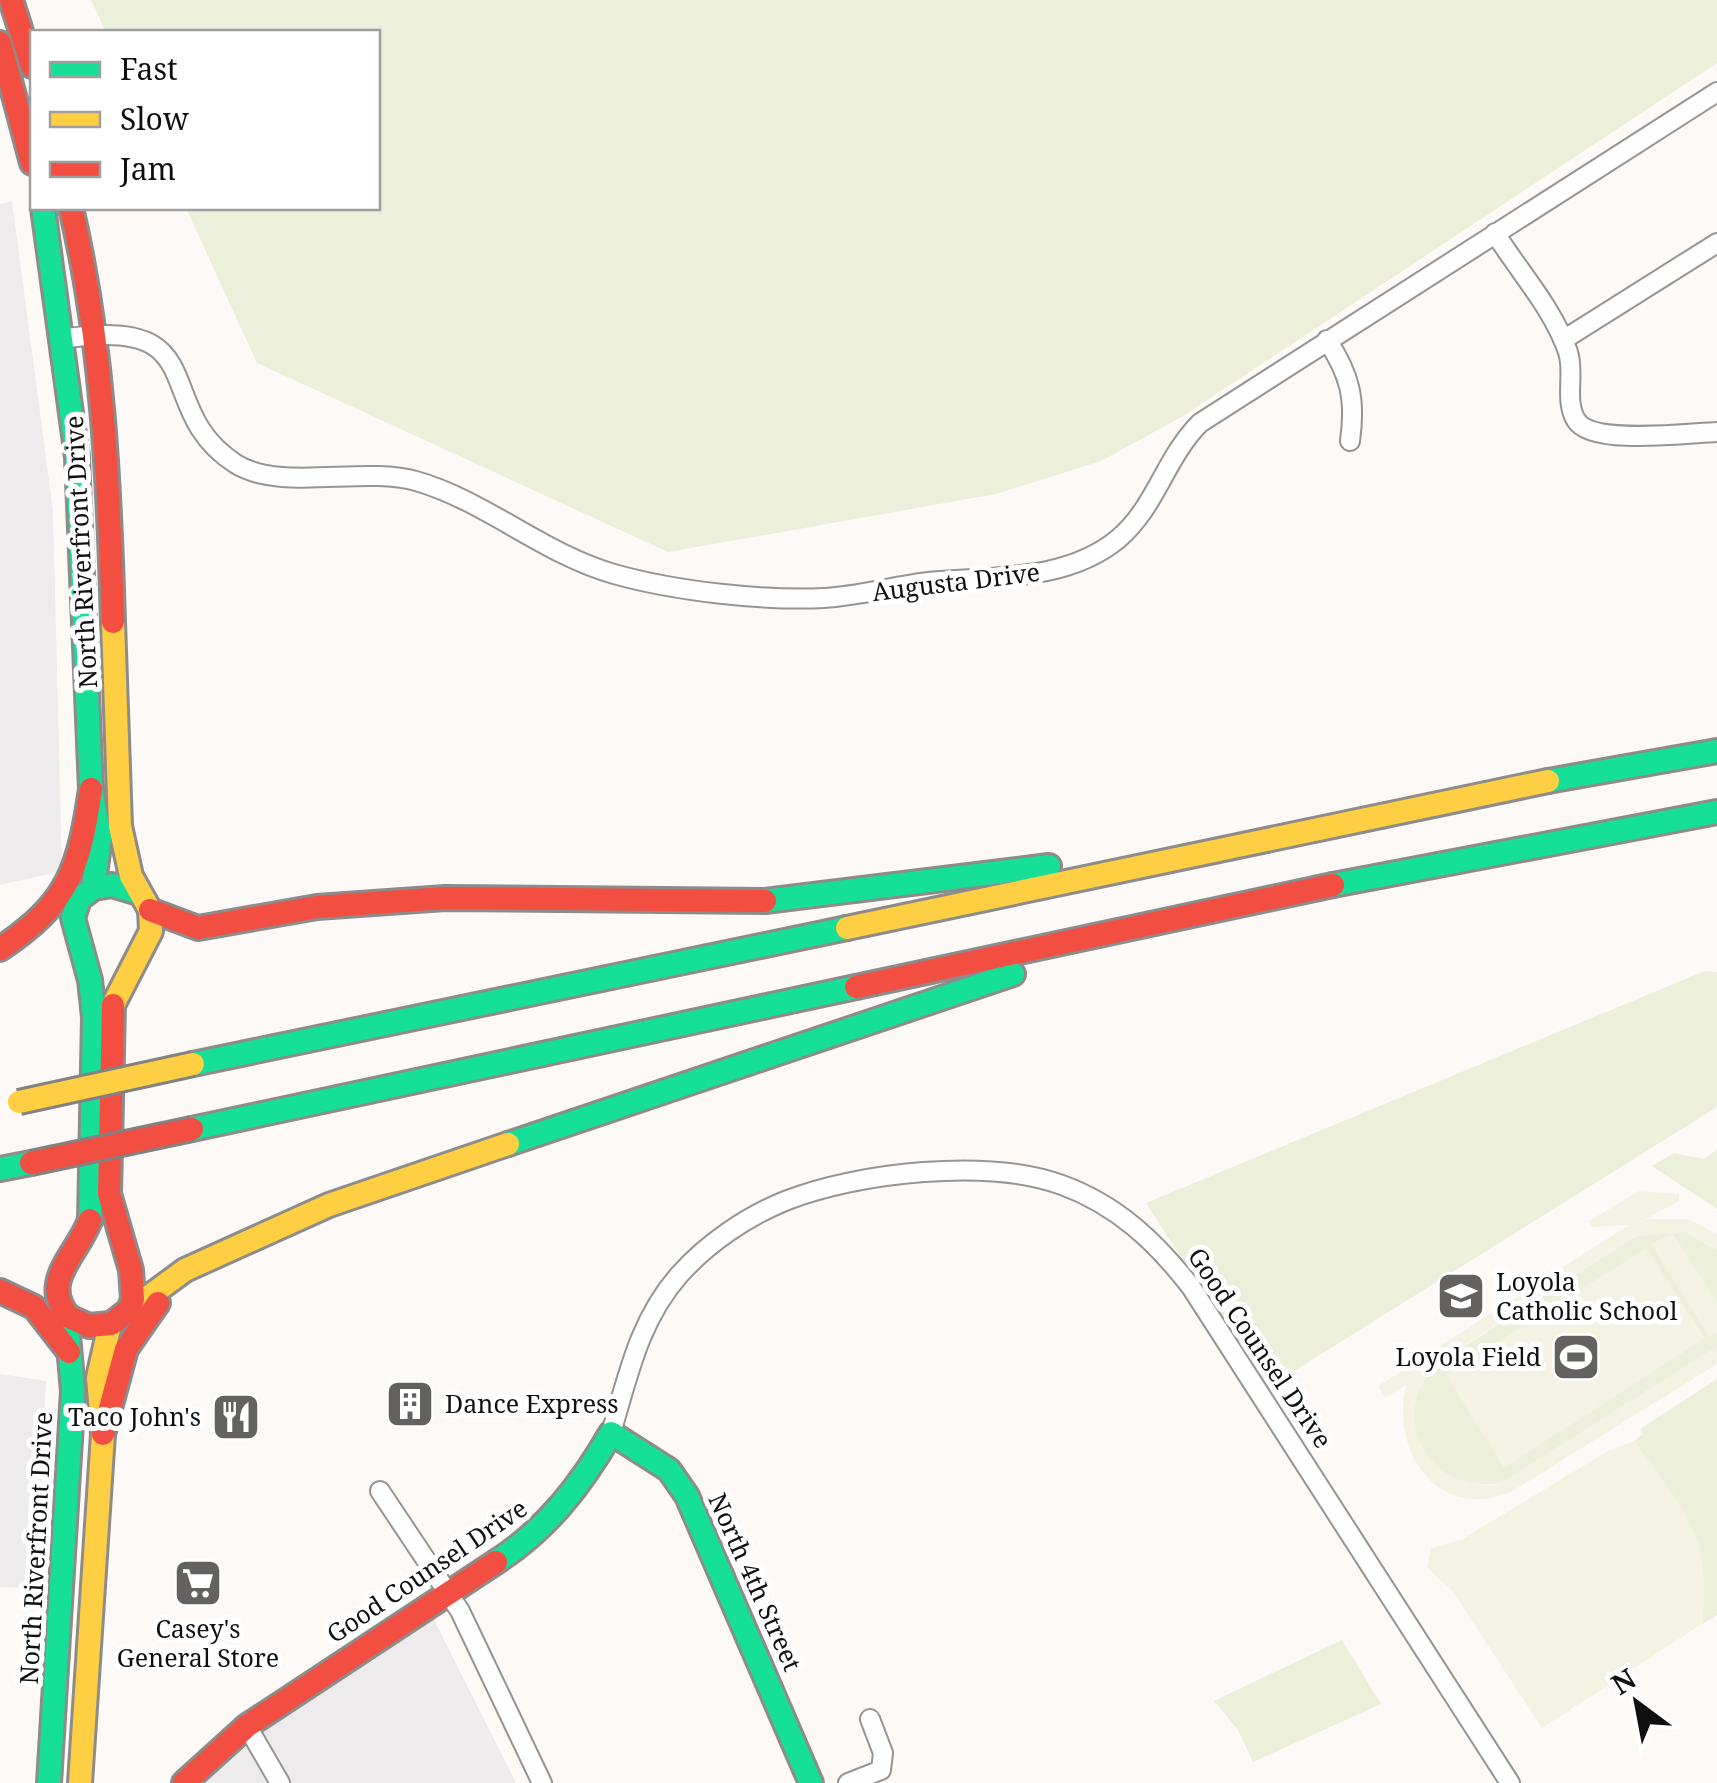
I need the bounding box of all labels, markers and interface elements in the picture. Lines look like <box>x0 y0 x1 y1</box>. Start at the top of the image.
legend <box>30 30 380 210</box>
text: Fast <box>120 48 177 89</box>
text: Slow <box>120 98 189 139</box>
text: Jam <box>119 148 176 189</box>
street label: North Riverfront Drive <box>56 415 104 689</box>
street label: Augusta Drive <box>870 554 1042 608</box>
street label: Good Counsel Drive <box>1181 1241 1341 1454</box>
place label: Loyola Catholic School <box>1496 1264 1678 1327</box>
school or university icon: Loyola Catholic School <box>1435 1270 1487 1322</box>
sports icon: Loyola Field <box>1550 1331 1602 1383</box>
place label: Loyola Field <box>1395 1339 1541 1373</box>
building icon: Dance Express <box>384 1378 436 1430</box>
place label: Dance Express <box>445 1386 619 1420</box>
restaurant icon: Taco John's <box>210 1391 262 1443</box>
place label: Taco John's <box>68 1399 201 1433</box>
street label: North Riverfront Drive <box>11 1411 59 1685</box>
street label: North 4th Street <box>701 1487 810 1676</box>
street label: Good Counsel Drive <box>320 1490 533 1650</box>
supermarket icon: Casey's General Store <box>172 1557 224 1609</box>
place label: Casey's General Store <box>117 1611 279 1674</box>
north arrow <box>1587 1653 1687 1753</box>
text: N <box>1604 1659 1643 1703</box>

